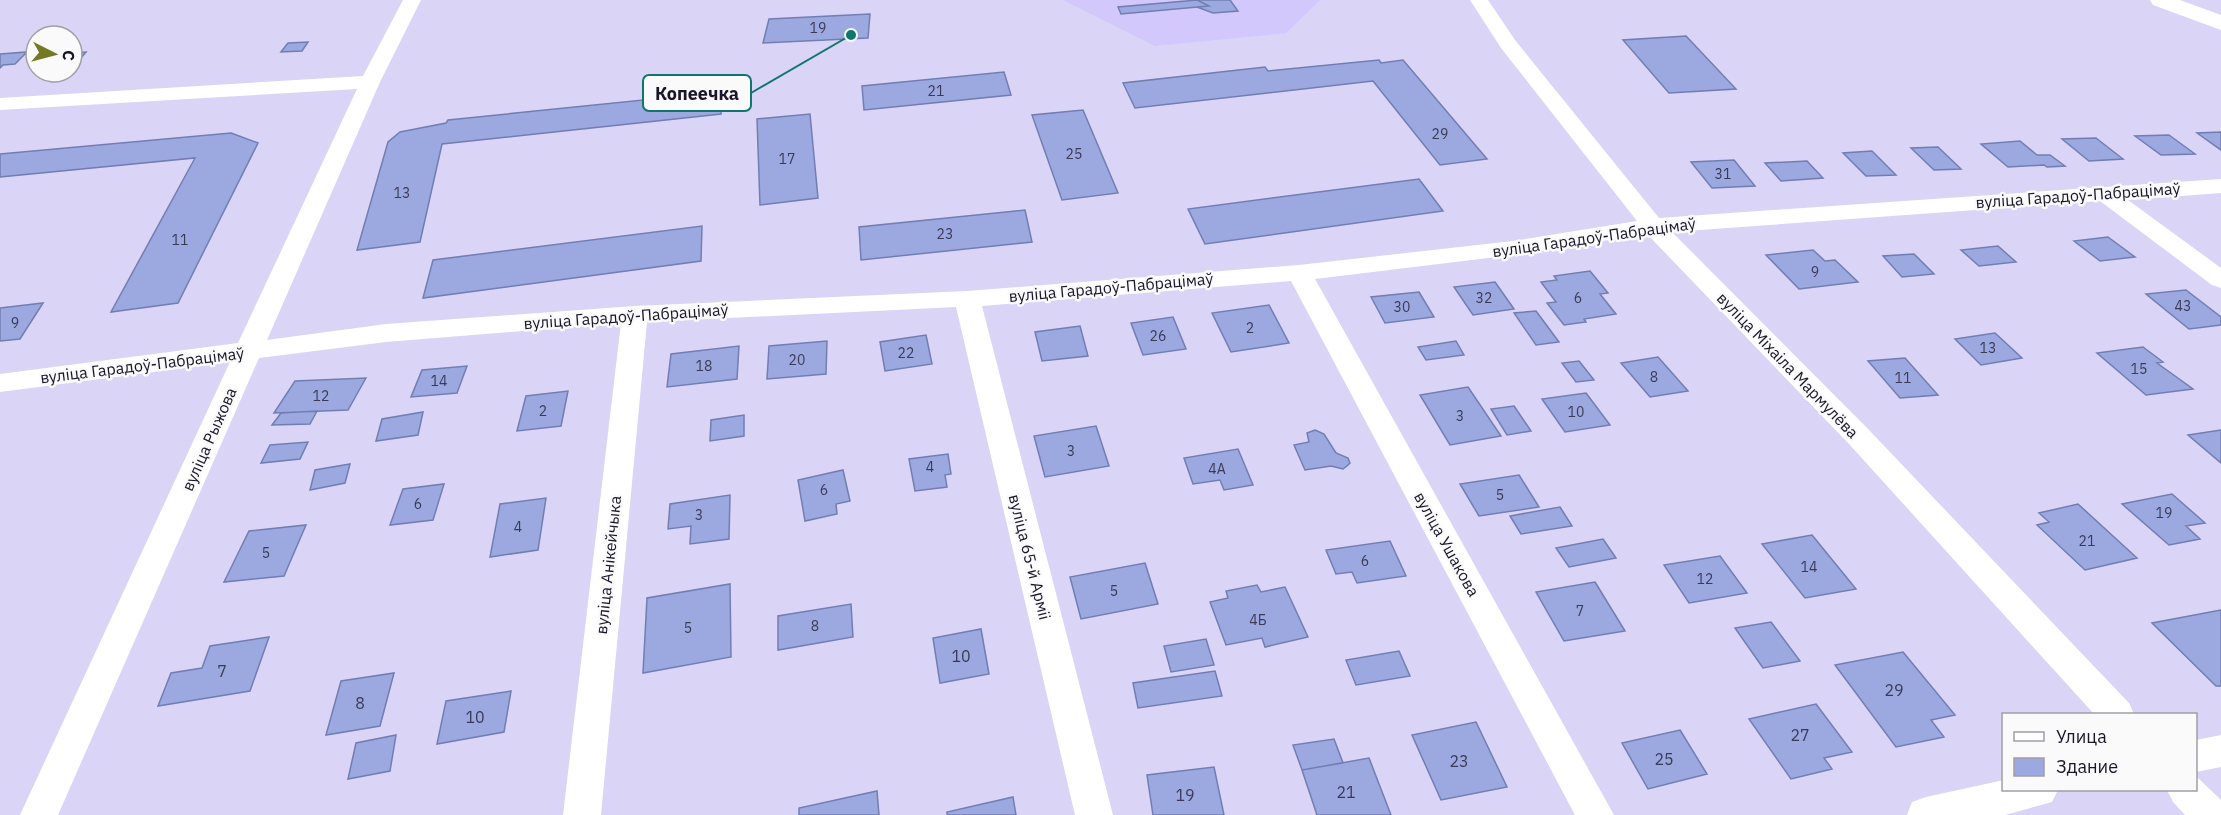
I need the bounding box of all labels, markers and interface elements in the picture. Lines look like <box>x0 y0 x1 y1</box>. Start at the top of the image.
house number: 19 <box>810 19 826 37</box>
north arrow <box>24 24 84 84</box>
text: С <box>58 49 79 62</box>
callout: Копеечка <box>643 75 751 111</box>
text: Копеечка <box>655 82 739 105</box>
house number: 21 <box>928 82 944 100</box>
house number: 29 <box>1432 125 1448 143</box>
house number: 25 <box>1066 145 1082 163</box>
house number: 17 <box>779 150 795 168</box>
house number: 31 <box>1715 165 1731 183</box>
street label: вуліца Гарадоў-Пабрацімаў <box>1975 178 2181 212</box>
house number: 13 <box>394 184 410 202</box>
street label: вуліца Гарадоў-Пабрацімаў <box>1491 213 1697 261</box>
house number: 23 <box>937 225 953 243</box>
house number: 11 <box>172 231 188 249</box>
house number: 9 <box>1811 263 1819 281</box>
street label: вуліца Гарадоў-Пабрацімаў <box>1008 268 1214 306</box>
street label: вуліца Міхаіла Мармулёва <box>1713 288 1863 443</box>
house number: 32 <box>1476 289 1492 307</box>
house number: 6 <box>1574 289 1582 307</box>
house number: 43 <box>2175 297 2191 315</box>
house number: 30 <box>1394 298 1410 316</box>
street label: вуліца Гарадоў-Пабрацімаў <box>523 299 729 333</box>
house number: 9 <box>11 314 19 332</box>
house number: 2 <box>1246 319 1254 337</box>
house number: 26 <box>1150 327 1166 345</box>
house number: 13 <box>1980 339 1996 357</box>
street label: вуліца Гарадоў-Пабрацімаў <box>39 343 245 387</box>
house number: 22 <box>898 344 914 362</box>
house number: 20 <box>789 351 805 369</box>
house number: 18 <box>696 357 712 375</box>
house number: 15 <box>2131 360 2147 378</box>
house number: 8 <box>1650 368 1658 386</box>
house number: 11 <box>1895 369 1911 387</box>
house number: 14 <box>431 372 447 390</box>
street label: вуліца Рыжова <box>177 384 241 494</box>
house number: 12 <box>313 387 329 405</box>
house number: 2 <box>539 402 547 420</box>
house number: 10 <box>1568 403 1584 421</box>
house number: 3 <box>1456 407 1464 425</box>
house number: 3 <box>1067 442 1075 460</box>
house number: 4 <box>926 458 934 476</box>
house number: 4А <box>1208 460 1226 478</box>
house number: 6 <box>820 481 828 499</box>
house number: 5 <box>1496 486 1504 504</box>
street label: вуліца Ушакова <box>1410 488 1484 600</box>
street label: вуліца 65-й Арміі <box>1005 492 1055 622</box>
street label: вуліца Анікейчыка <box>591 494 625 635</box>
house number: 6 <box>414 495 422 513</box>
house number: 19 <box>2156 504 2172 522</box>
house number: 3 <box>695 506 703 524</box>
house number: 4 <box>514 518 522 536</box>
house number: 21 <box>2079 532 2095 550</box>
house number: 5 <box>262 544 270 562</box>
house number: 6 <box>1361 552 1369 570</box>
house number: 14 <box>1801 558 1817 576</box>
house number: 12 <box>1697 570 1713 588</box>
house number: 5 <box>1110 582 1118 600</box>
house number: 7 <box>1576 602 1584 620</box>
house number: 4Б <box>1249 611 1267 629</box>
house number: 8 <box>811 617 819 635</box>
house number: 5 <box>684 619 692 637</box>
house number: 10 <box>951 646 971 666</box>
house number: 7 <box>217 661 227 681</box>
house number: 29 <box>1884 680 1904 700</box>
house number: 8 <box>355 693 365 713</box>
house number: 10 <box>465 707 485 727</box>
legend <box>2002 713 2197 791</box>
house number: 27 <box>1790 725 1810 745</box>
text: Улица <box>2056 725 2107 748</box>
house number: 25 <box>1654 749 1674 769</box>
house number: 23 <box>1449 751 1469 771</box>
text: Здание <box>2056 755 2118 778</box>
house number: 21 <box>1336 782 1356 802</box>
house number: 19 <box>1175 785 1195 805</box>

